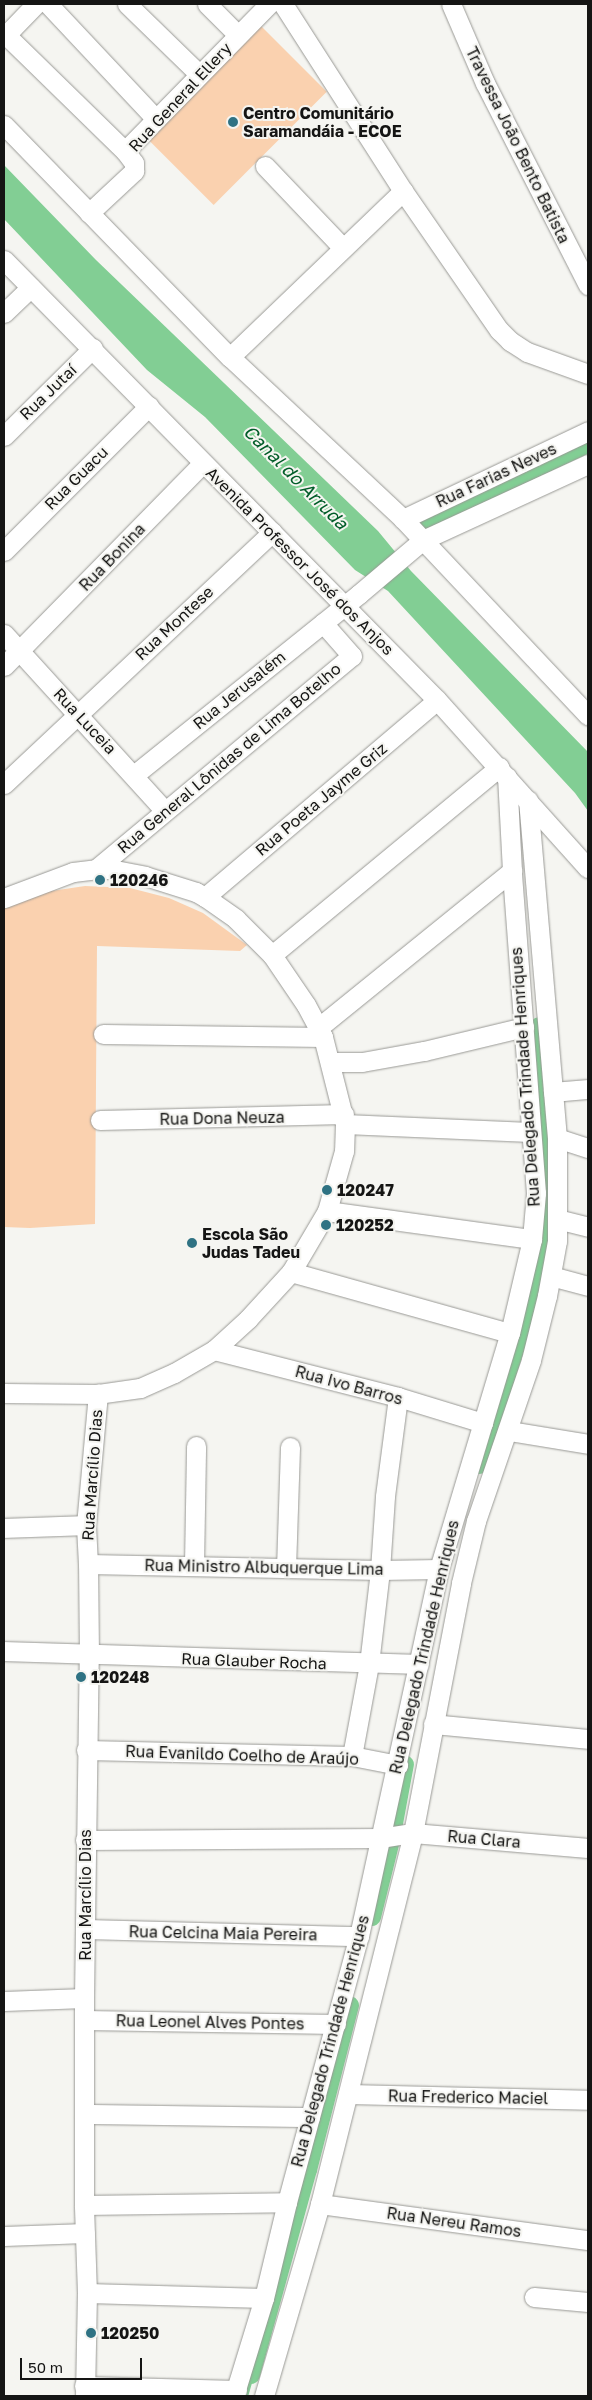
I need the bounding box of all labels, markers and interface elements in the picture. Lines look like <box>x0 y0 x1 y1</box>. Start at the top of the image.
street label: Rua General Ellery <box>125 39 235 155</box>
street label: Travessa João Bento Batista <box>462 44 574 246</box>
place label: Centro Comunitário Saramandáia - ECOE <box>243 103 402 141</box>
marker: Centro Comunitário Saramandáia - ECOE <box>227 116 239 128</box>
street label: Rua Jutaí <box>16 360 80 424</box>
water label: Canal do Arruda <box>239 420 353 534</box>
street label: Rua Farias Neves <box>433 439 559 511</box>
street label: Rua Guacu <box>40 442 112 514</box>
street label: Avenida Professor José dos Anjos <box>202 463 398 659</box>
street label: Rua Bonina <box>75 519 149 595</box>
street label: Rua Montese <box>131 582 217 664</box>
street label: Rua Jerusalém <box>189 647 289 733</box>
street label: Rua General Lônidas de Lima Botelho <box>113 659 345 857</box>
street label: Rua Luceia <box>50 684 120 758</box>
street label: Rua Poeta Jayme Griz <box>251 738 391 860</box>
place label: 120246 <box>110 870 168 890</box>
marker: 120246 <box>94 874 106 886</box>
street label: Rua Delegado Trindade Henriques <box>506 947 544 1207</box>
street label: Rua Dona Neuza <box>159 1107 285 1129</box>
place label: 120247 <box>337 1180 394 1200</box>
marker: 120247 <box>321 1184 333 1196</box>
place label: 120252 <box>336 1215 394 1235</box>
marker: 120252 <box>320 1219 332 1231</box>
place label: Escola São Judas Tadeu <box>202 1224 300 1262</box>
marker: Escola São Judas Tadeu <box>186 1237 198 1249</box>
street label: Rua Ivo Barros <box>293 1361 405 1409</box>
street label: Rua Marcílio Dias <box>78 1409 106 1541</box>
street label: Rua Delegado Trindade Henriques <box>385 1518 463 1776</box>
street label: Rua Ministro Albuquerque Lima <box>144 1555 384 1579</box>
street label: Rua Glauber Rocha <box>181 1649 327 1673</box>
place label: 120248 <box>91 1667 149 1687</box>
marker: 120248 <box>75 1671 87 1683</box>
street label: Rua Evanildo Coelho de Araújo <box>125 1741 359 1769</box>
street label: Rua Clara <box>447 1826 521 1852</box>
street label: Rua Marcílio Dias <box>75 1829 95 1961</box>
street label: Rua Delegado Trindade Henriques <box>287 1913 373 2169</box>
street label: Rua Celcina Maia Pereira <box>128 1922 318 1944</box>
street label: Rua Leonel Alves Pontes <box>115 2011 305 2033</box>
street label: Rua Frederico Maciel <box>388 2086 548 2108</box>
street label: Rua Nereu Ramos <box>385 2203 523 2241</box>
place label: 120250 <box>101 2323 159 2343</box>
marker: 120250 <box>85 2327 97 2339</box>
scale bar <box>22 2348 145 2380</box>
text: 50 m <box>28 2358 63 2376</box>

